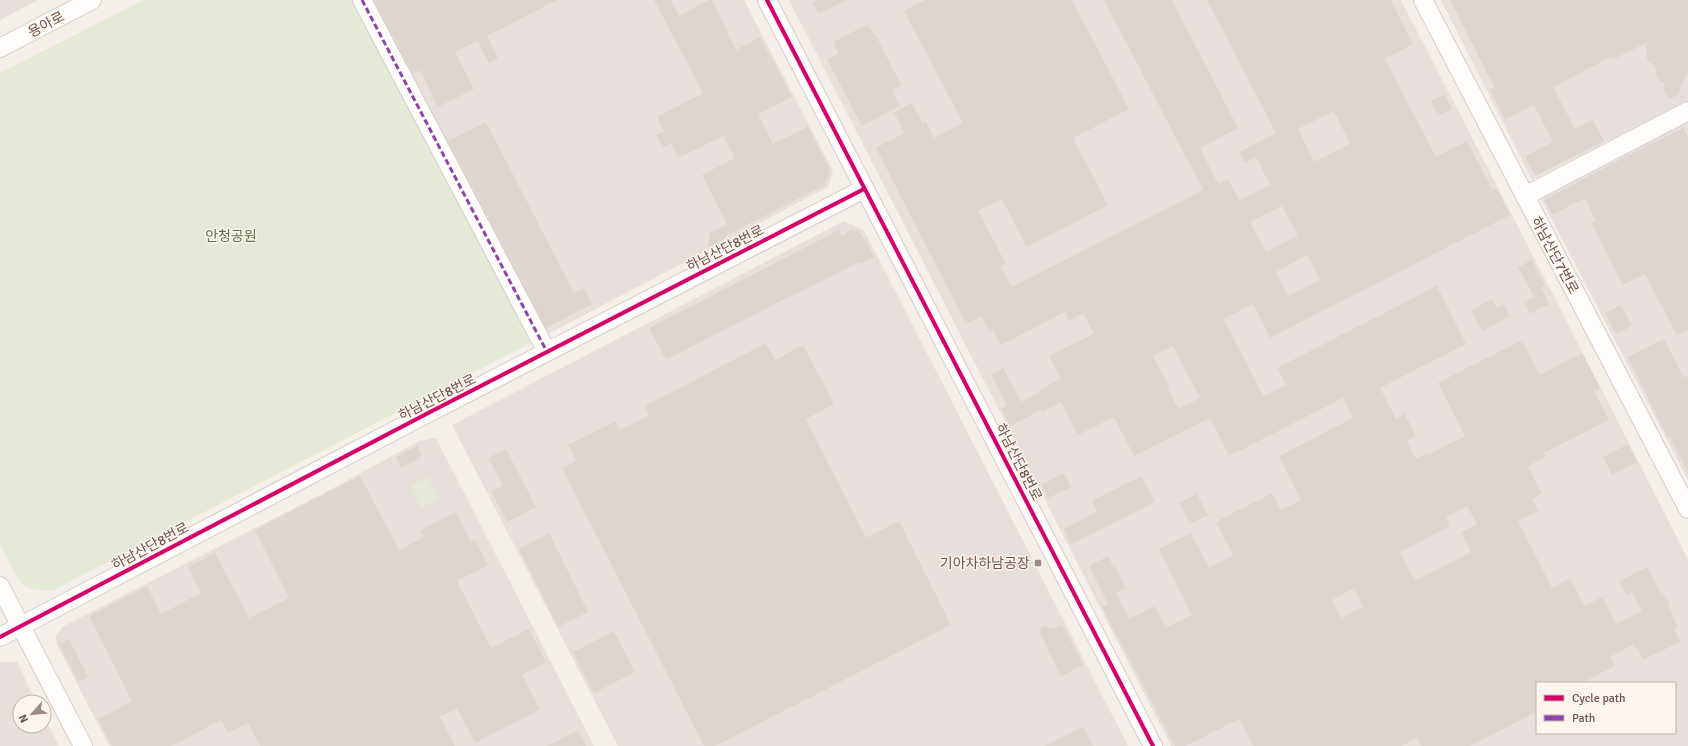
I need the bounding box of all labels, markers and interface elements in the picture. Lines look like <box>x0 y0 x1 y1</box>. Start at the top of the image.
street label: 용아로 <box>25 8 67 41</box>
street label: 하남산단7번로 <box>1527 214 1582 297</box>
street label: 하남산단8번로 <box>684 222 767 275</box>
park label: 안청공원 <box>205 228 257 245</box>
street label: 하남산단8번로 <box>396 371 479 424</box>
street label: 하남산단8번로 <box>992 421 1045 504</box>
street label: 하남산단8번로 <box>109 519 192 574</box>
place label: 기아차하남공장 <box>940 555 1030 572</box>
marker: 기아차하남공장 <box>1033 558 1043 568</box>
legend <box>1536 682 1676 734</box>
text: Cycle path <box>1572 691 1625 706</box>
north arrow <box>12 694 52 734</box>
text: Path <box>1572 711 1595 726</box>
text: N <box>16 712 31 725</box>

